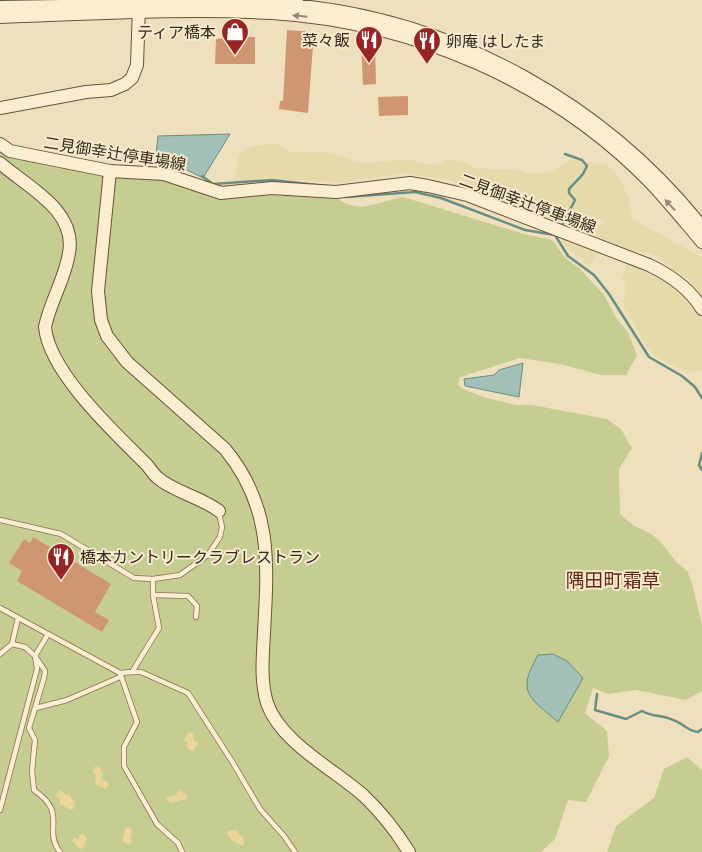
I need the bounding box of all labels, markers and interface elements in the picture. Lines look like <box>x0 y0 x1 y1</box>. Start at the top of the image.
one-way arrow <box>292 12 308 20</box>
shop icon: ティア橋本 <box>220 17 250 56</box>
place label: ティア橋本 <box>137 22 216 42</box>
restaurant icon: 菜々飯 <box>354 25 384 64</box>
restaurant icon: 卵庵 はしたま <box>412 26 442 65</box>
place label: 菜々飯 <box>302 30 350 50</box>
place label: 卵庵 はしたま <box>446 31 545 51</box>
street label: 二見御幸辻停車場線 <box>42 132 188 174</box>
street label: 二見御幸辻停車場線 <box>457 169 599 237</box>
one-way arrow <box>664 199 676 211</box>
restaurant icon: 橋本カントリークラブレストラン <box>46 542 76 581</box>
place label: 橋本カントリークラブレストラン <box>80 547 320 567</box>
district label: 隅田町霜草 <box>565 568 661 592</box>

